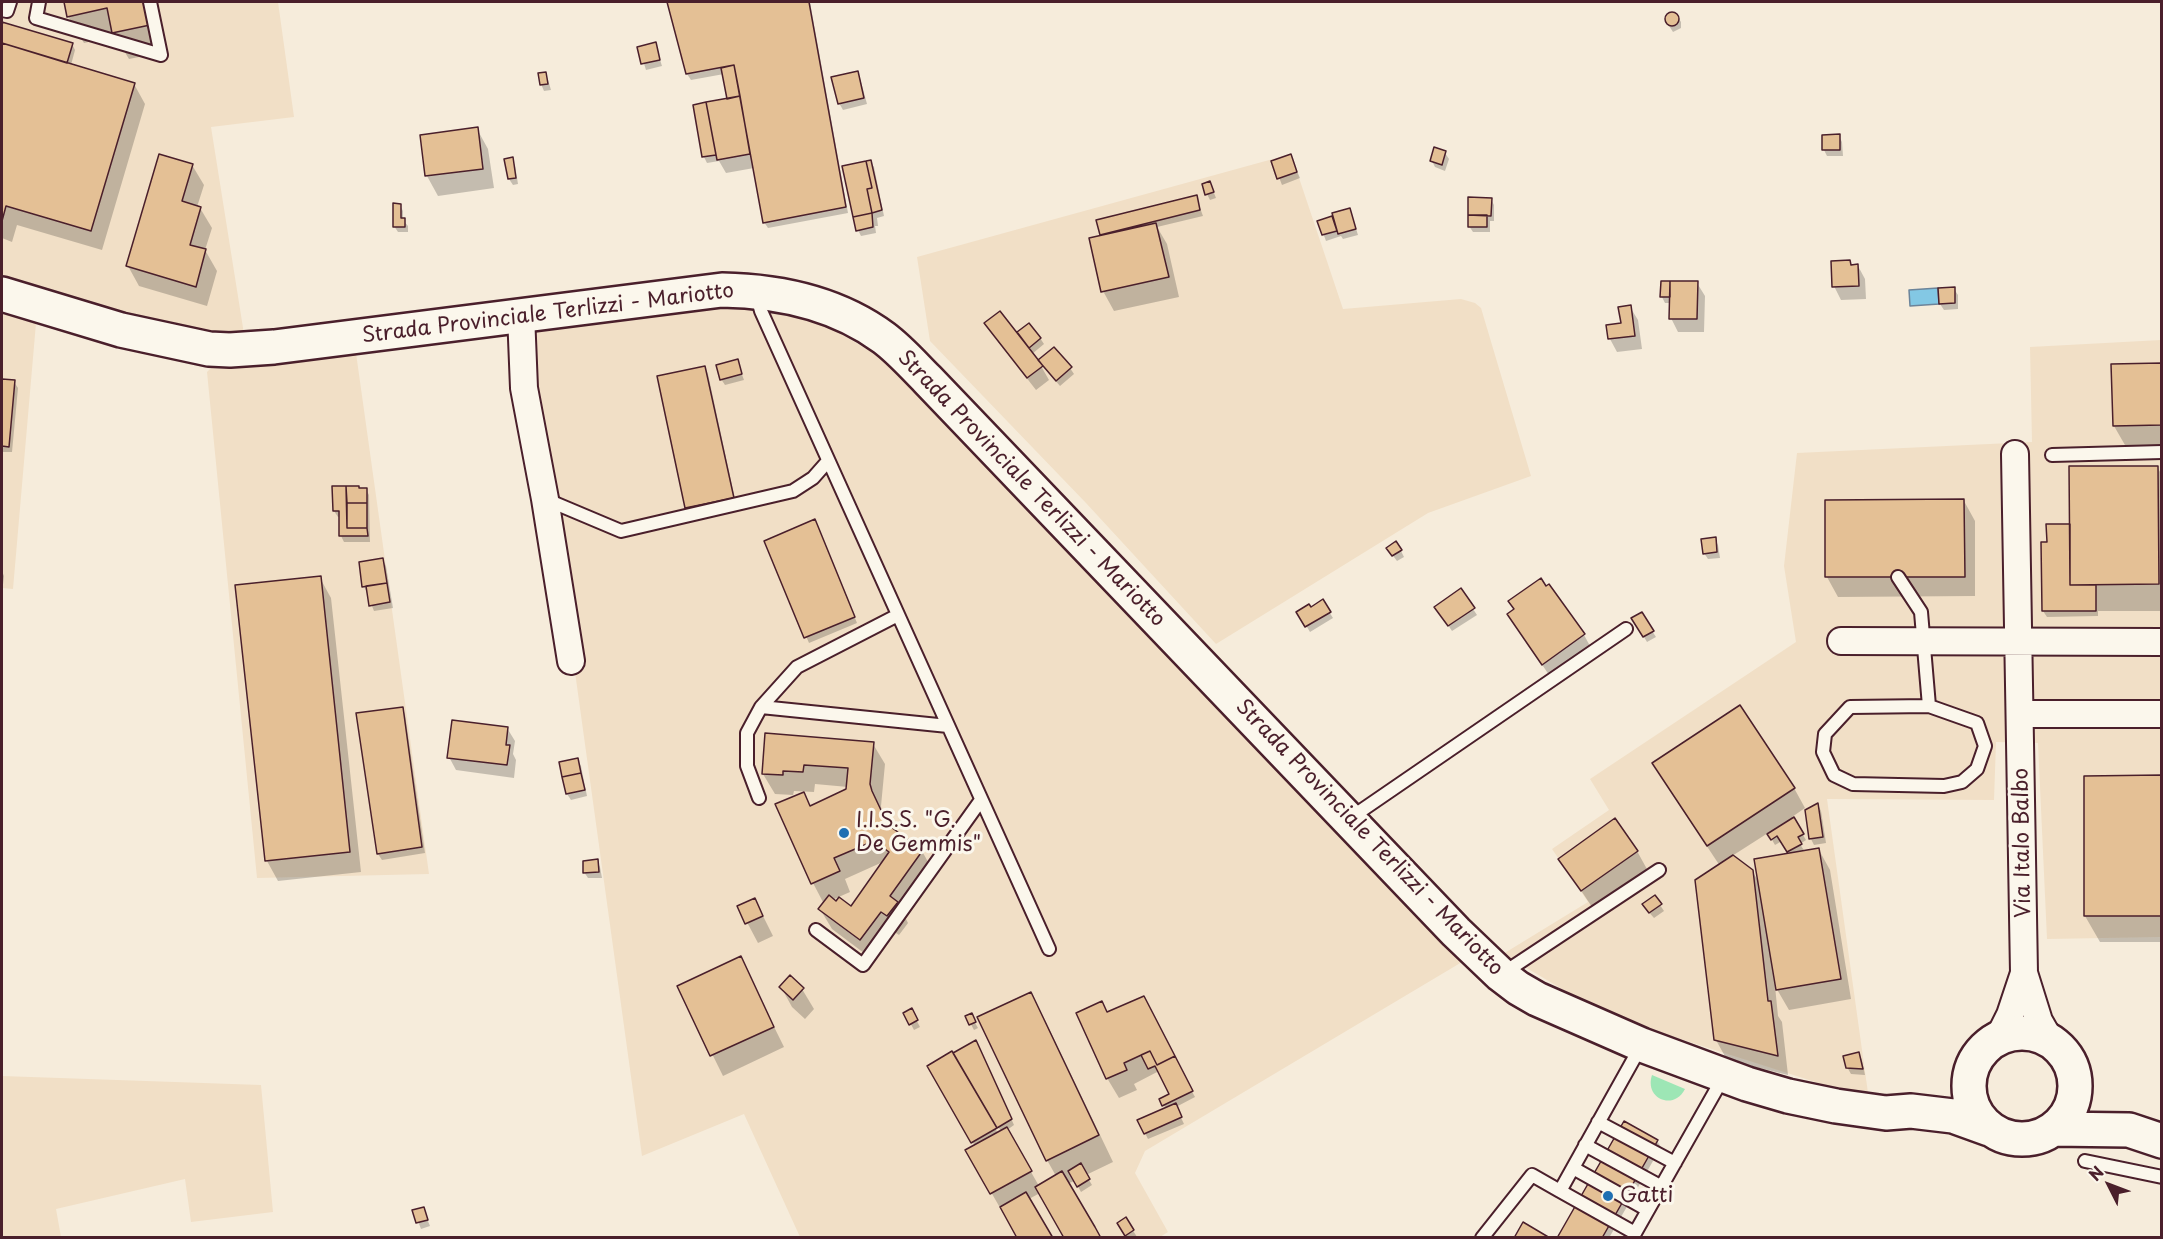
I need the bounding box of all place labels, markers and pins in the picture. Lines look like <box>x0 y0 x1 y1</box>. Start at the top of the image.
place label: I.I.S.S. "G. De Gemmis" <box>856 808 981 858</box>
marker: I.I.S.S. "G. De Gemmis" <box>837 826 851 840</box>
place label: Gatti <box>1620 1183 1673 1209</box>
marker: Gatti <box>1601 1189 1615 1203</box>

